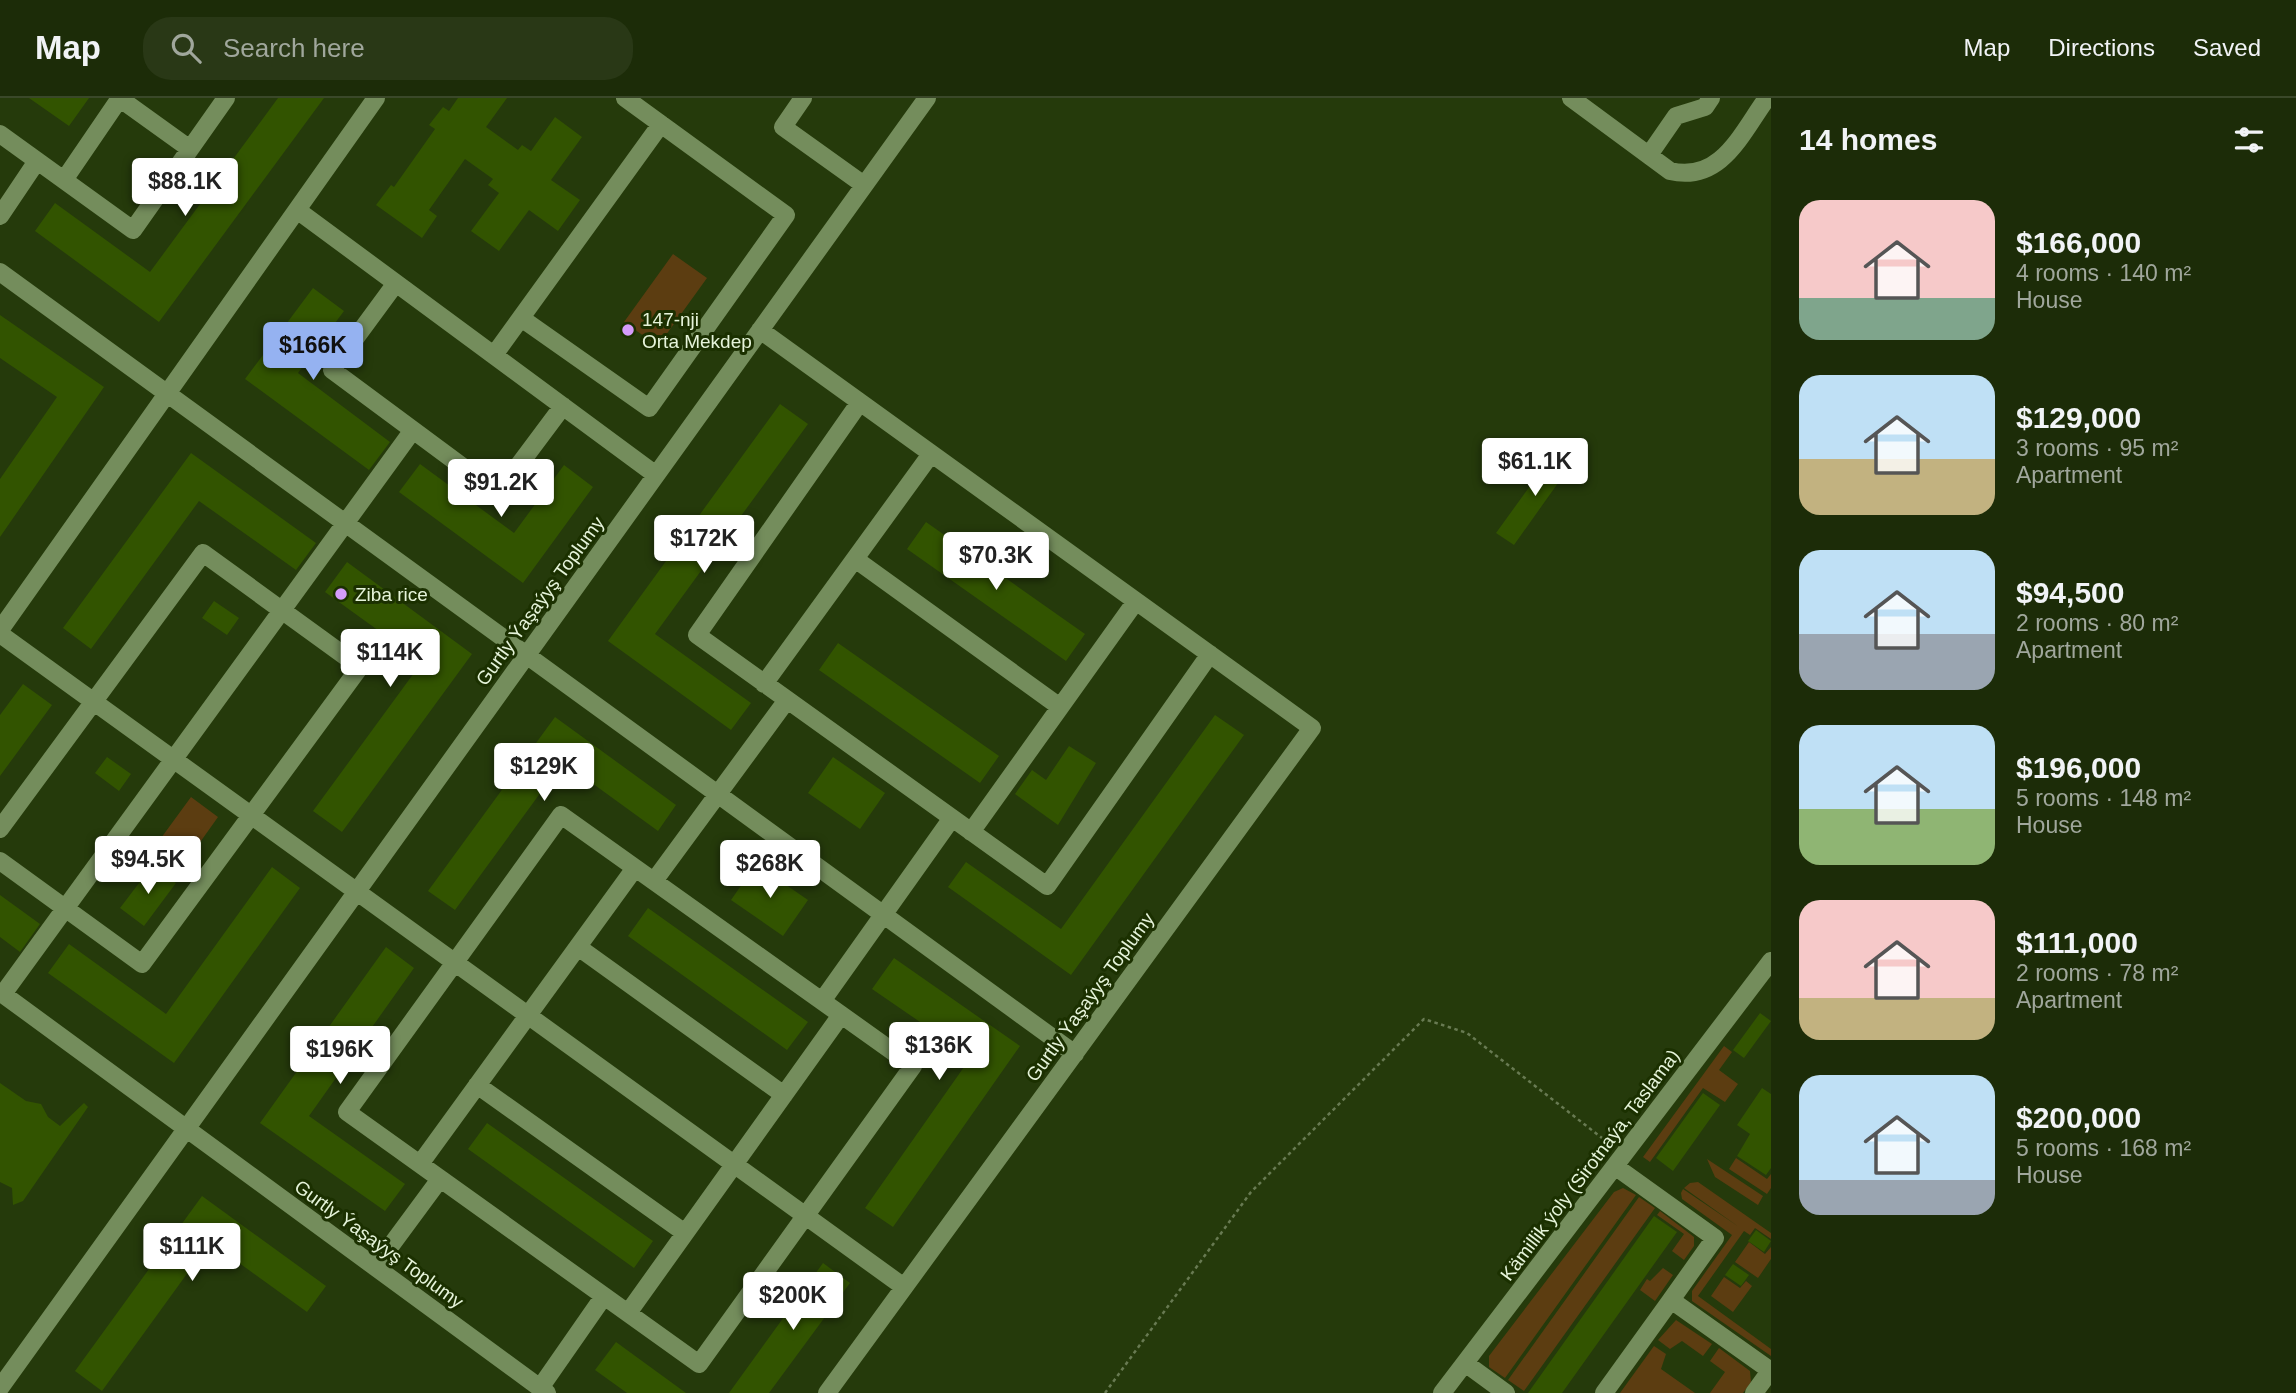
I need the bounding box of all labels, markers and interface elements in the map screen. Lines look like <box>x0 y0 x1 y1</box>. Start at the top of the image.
search box <box>143 17 633 80</box>
text: Map <box>35 29 101 66</box>
icon: search <box>167 29 205 67</box>
text: Search here <box>223 33 365 63</box>
text: Map <box>1964 34 2010 61</box>
text: Directions <box>2048 34 2155 61</box>
text: Saved <box>2193 34 2261 61</box>
icon: filters <box>2230 121 2268 159</box>
text: 14 homes <box>1799 123 1937 156</box>
pin: $88.1K <box>128 158 242 218</box>
text: $88.1K <box>148 168 222 194</box>
text: $166,000 <box>2016 226 2141 259</box>
icon: home <box>1855 228 1939 312</box>
text: 4 rooms · 140 m² <box>2016 260 2191 286</box>
text: House <box>2016 287 2082 313</box>
place label: 147-nji Orta Mekdep <box>642 309 752 352</box>
pin: $166K <box>264 322 362 382</box>
marker: 147-nji Orta Mekdep <box>620 322 636 338</box>
text: $166K <box>279 332 347 358</box>
text: $129,000 <box>2016 401 2141 434</box>
icon: home <box>1855 403 1939 487</box>
text: 3 rooms · 95 m² <box>2016 435 2178 461</box>
pin: $61.1K <box>1478 438 1592 498</box>
text: $61.1K <box>1498 448 1572 474</box>
pin: $91.2K <box>444 460 558 519</box>
text: Apartment <box>2016 462 2122 488</box>
text: $91.2K <box>464 469 538 495</box>
street label: Gurtly Ýaşaýyş Toplumy <box>472 512 609 689</box>
pin: $172K <box>655 516 753 575</box>
text: $172K <box>670 525 738 551</box>
pin: $70.3K <box>939 532 1053 592</box>
text: $70.3K <box>959 542 1033 568</box>
text: $94,500 <box>2016 576 2124 609</box>
icon: home <box>1855 578 1939 662</box>
place label: Ziba rice <box>355 584 428 605</box>
marker: Ziba rice <box>333 586 349 602</box>
text: 2 rooms · 80 m² <box>2016 610 2178 636</box>
pin: $114K <box>341 630 439 689</box>
text: Apartment <box>2016 637 2122 663</box>
text: $114K <box>357 639 423 665</box>
pin: $129K <box>495 744 593 803</box>
text: $196,000 <box>2016 751 2141 784</box>
text: $129K <box>510 753 578 779</box>
icon: home <box>1855 753 1939 837</box>
text: 5 rooms · 148 m² <box>2016 785 2191 811</box>
text: House <box>2016 812 2082 838</box>
pin: $94.5K <box>91 836 205 896</box>
pin: $268K <box>721 840 819 900</box>
text: $94.5K <box>111 846 185 872</box>
text: $268K <box>736 850 804 876</box>
street label: Gurtly Ýaşaýyş Toplumy <box>1022 908 1159 1085</box>
text: $111,000 <box>2016 926 2138 959</box>
icon: home <box>1855 928 1939 1012</box>
text: 2 rooms · 78 m² <box>2016 960 2178 986</box>
text: Apartment <box>2016 987 2122 1013</box>
pin: $136K <box>890 1023 988 1082</box>
pin: $196K <box>291 1026 389 1086</box>
text: $136K <box>905 1032 973 1058</box>
text: $196K <box>306 1036 374 1062</box>
street label: Kämillik ýoly (Sirotnaýa, Taslama) <box>1496 1045 1684 1285</box>
text: $200,000 <box>2016 1101 2141 1134</box>
icon: home <box>1855 1103 1939 1187</box>
text: 5 rooms · 168 m² <box>2016 1135 2191 1161</box>
text: House <box>2016 1162 2082 1188</box>
street label: Gurtly Ýaşaýyş Toplumy <box>291 1176 468 1313</box>
pin: $111K <box>143 1224 241 1283</box>
text: $111K <box>159 1233 225 1259</box>
pin: $200K <box>744 1272 842 1332</box>
text: $200K <box>759 1282 827 1308</box>

